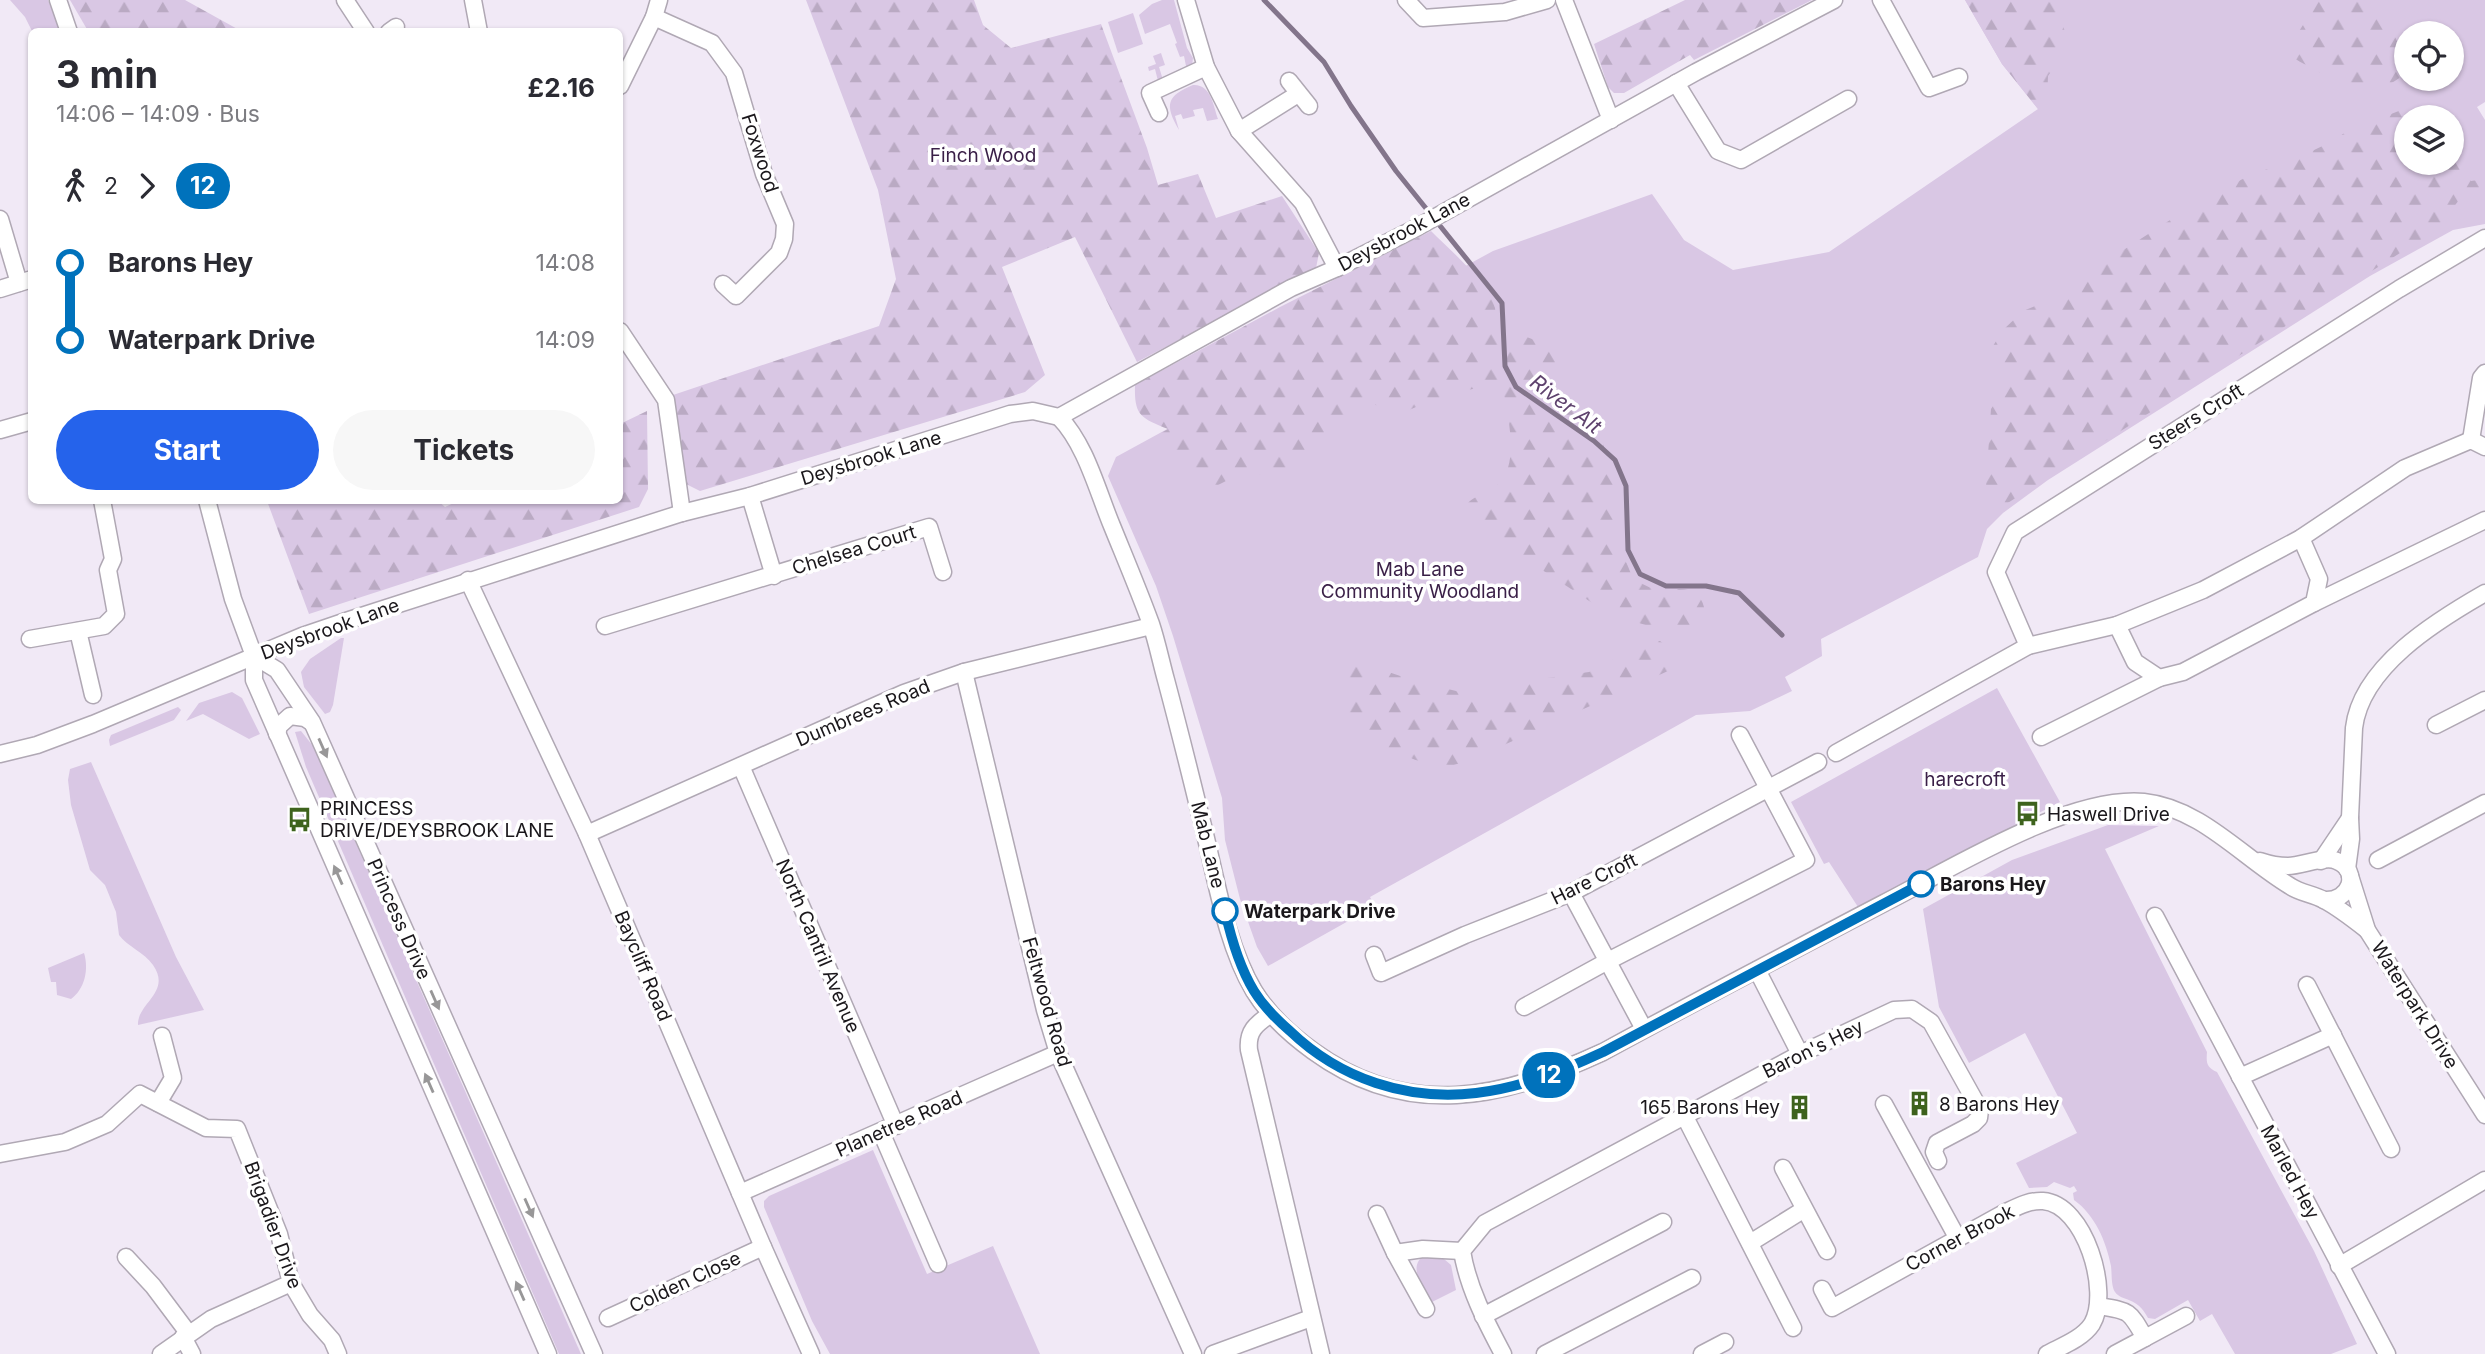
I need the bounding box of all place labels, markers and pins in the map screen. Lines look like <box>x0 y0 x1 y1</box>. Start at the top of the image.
place label: PRINCESS DRIVE/DEYSBROOK LANE <box>320 797 554 842</box>
bus stop icon: Haswell Drive <box>2013 800 2041 828</box>
place label: Haswell Drive <box>2047 803 2170 826</box>
bus stop icon: PRINCESS DRIVE/DEYSBROOK LANE <box>286 805 314 833</box>
marker: Barons Hey <box>1908 871 1934 897</box>
place label: Barons Hey <box>1940 873 2047 896</box>
marker: Waterpark Drive <box>1212 898 1238 924</box>
place label: Waterpark Drive <box>1244 900 1395 923</box>
building icon: 8 Barons Hey <box>1905 1090 1933 1118</box>
building icon: 165 Barons Hey <box>1786 1093 1814 1121</box>
place label: 8 Barons Hey <box>1939 1093 2060 1116</box>
place label: 165 Barons Hey <box>1640 1096 1780 1119</box>

